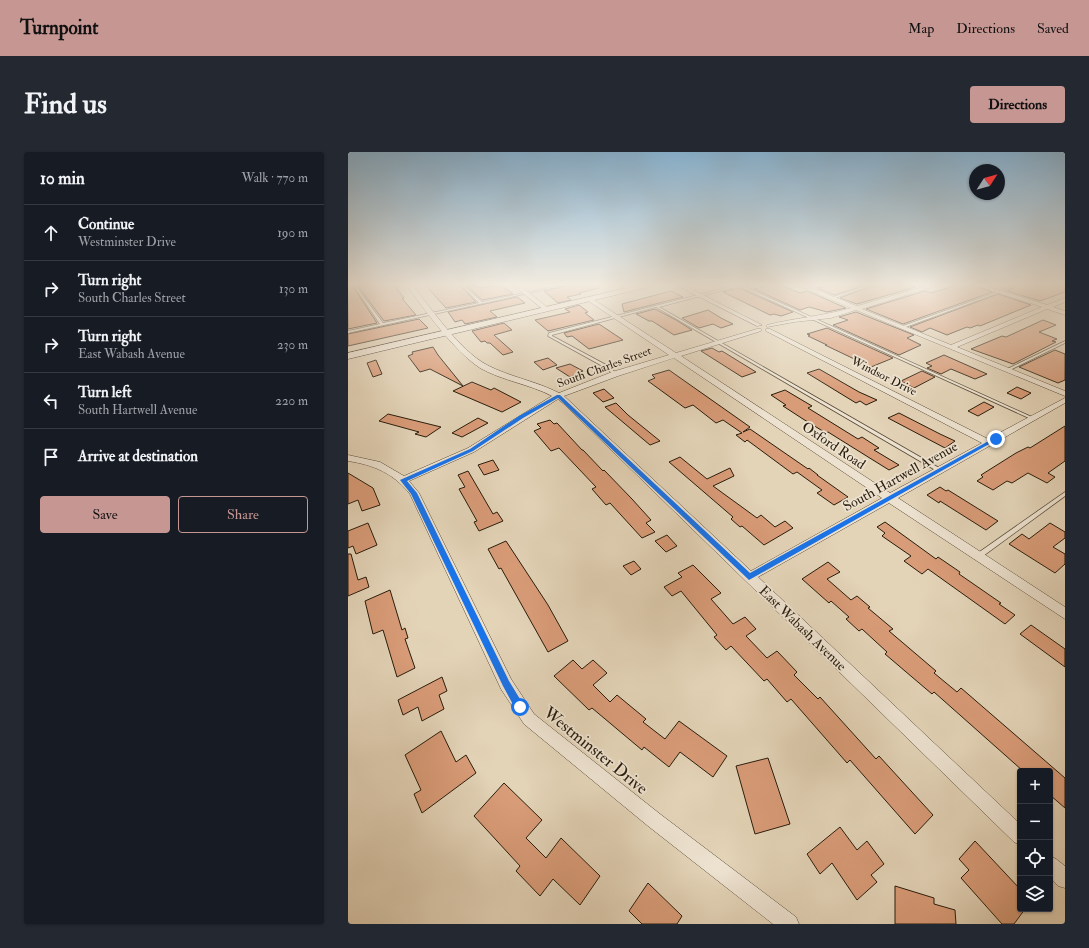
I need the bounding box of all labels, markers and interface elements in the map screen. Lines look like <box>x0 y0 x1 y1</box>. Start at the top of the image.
text: Turnpoint <box>20 16 98 40</box>
text: Map <box>908 20 934 37</box>
text: Directions <box>956 20 1015 37</box>
text: Saved <box>1037 20 1069 37</box>
button: Directions <box>970 86 1065 123</box>
text: Find us <box>24 87 107 122</box>
north arrow <box>969 164 1005 200</box>
text: 10 min <box>40 168 85 189</box>
text: Walk · 770 m <box>242 170 308 186</box>
text: Continue <box>78 215 134 234</box>
icon: ahead <box>40 222 62 244</box>
text: 190 m <box>277 225 308 241</box>
text: Westminster Drive <box>78 234 176 250</box>
text: Turn right <box>78 271 141 290</box>
icon: right <box>40 278 62 300</box>
text: 130 m <box>279 281 308 297</box>
text: South Charles Street <box>78 290 186 306</box>
text: Turn right <box>78 327 141 346</box>
icon: right <box>40 334 62 356</box>
text: 230 m <box>277 337 308 353</box>
street label: South Charles Street <box>555 343 654 392</box>
text: East Wabash Avenue <box>78 346 185 362</box>
street label: Windsor Drive <box>847 353 919 399</box>
text: Turn left <box>78 383 132 402</box>
icon: left <box>40 390 62 412</box>
text: 220 m <box>275 393 308 409</box>
text: South Hartwell Avenue <box>78 402 197 418</box>
street label: Oxford Road <box>799 418 869 473</box>
route end <box>987 430 1005 448</box>
street label: South Hartwell Avenue <box>840 438 961 515</box>
icon: arrive <box>40 446 62 468</box>
text: Arrive at destination <box>78 447 198 466</box>
button: Save <box>40 496 170 533</box>
button: Share <box>178 496 308 533</box>
street label: East Wabash Avenue <box>755 582 850 675</box>
route start <box>511 698 529 716</box>
street label: Westminster Drive <box>539 701 652 799</box>
map controls <box>1017 768 1053 912</box>
button: + <box>1017 768 1053 804</box>
button: − <box>1017 804 1053 840</box>
button: locate <box>1017 840 1053 876</box>
button: layers <box>1017 876 1053 912</box>

